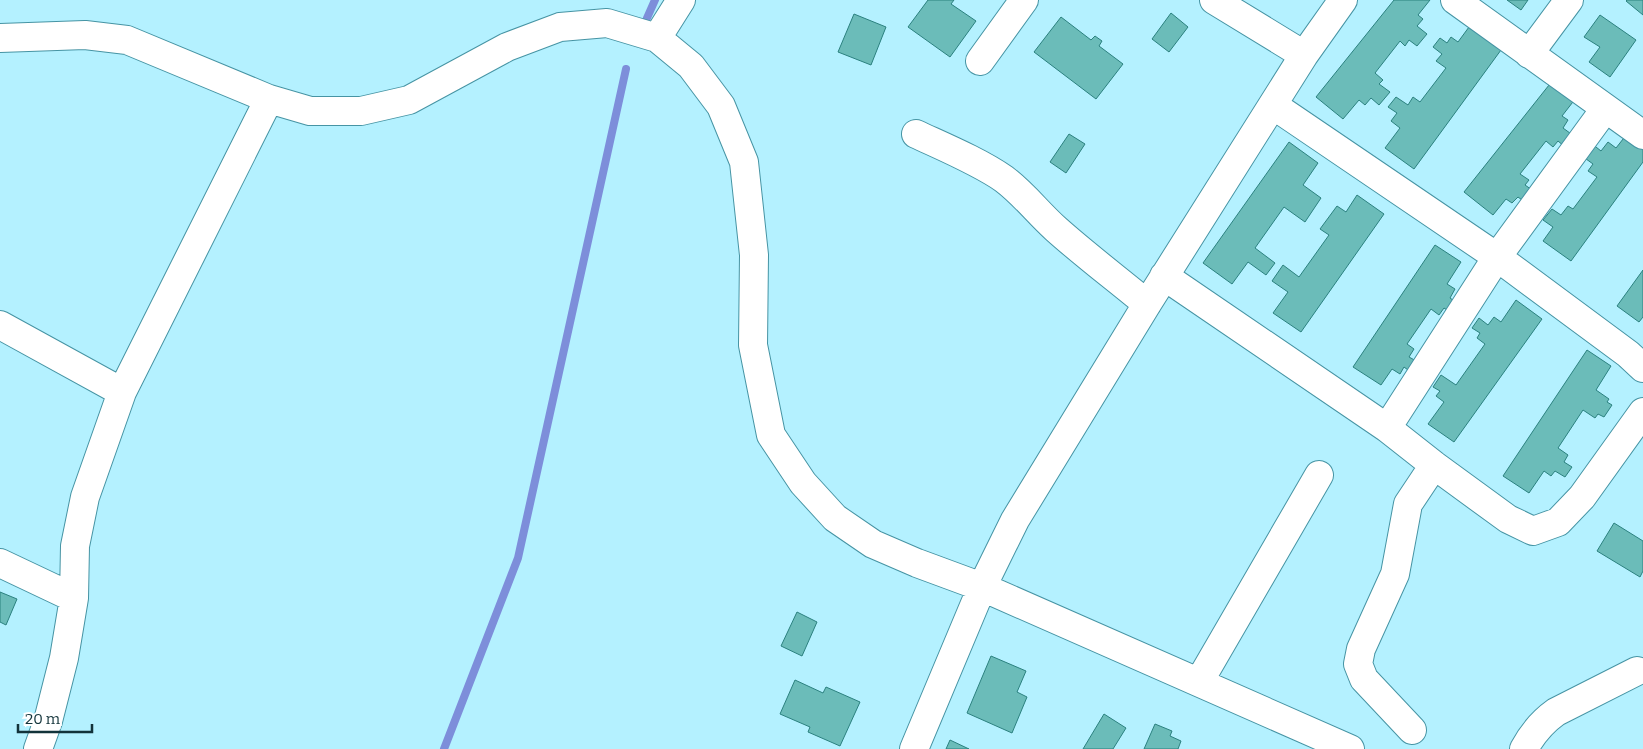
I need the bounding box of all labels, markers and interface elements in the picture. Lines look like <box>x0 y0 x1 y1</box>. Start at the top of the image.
scale bar <box>18 702 91 734</box>
text: 20 m <box>25 710 61 728</box>

